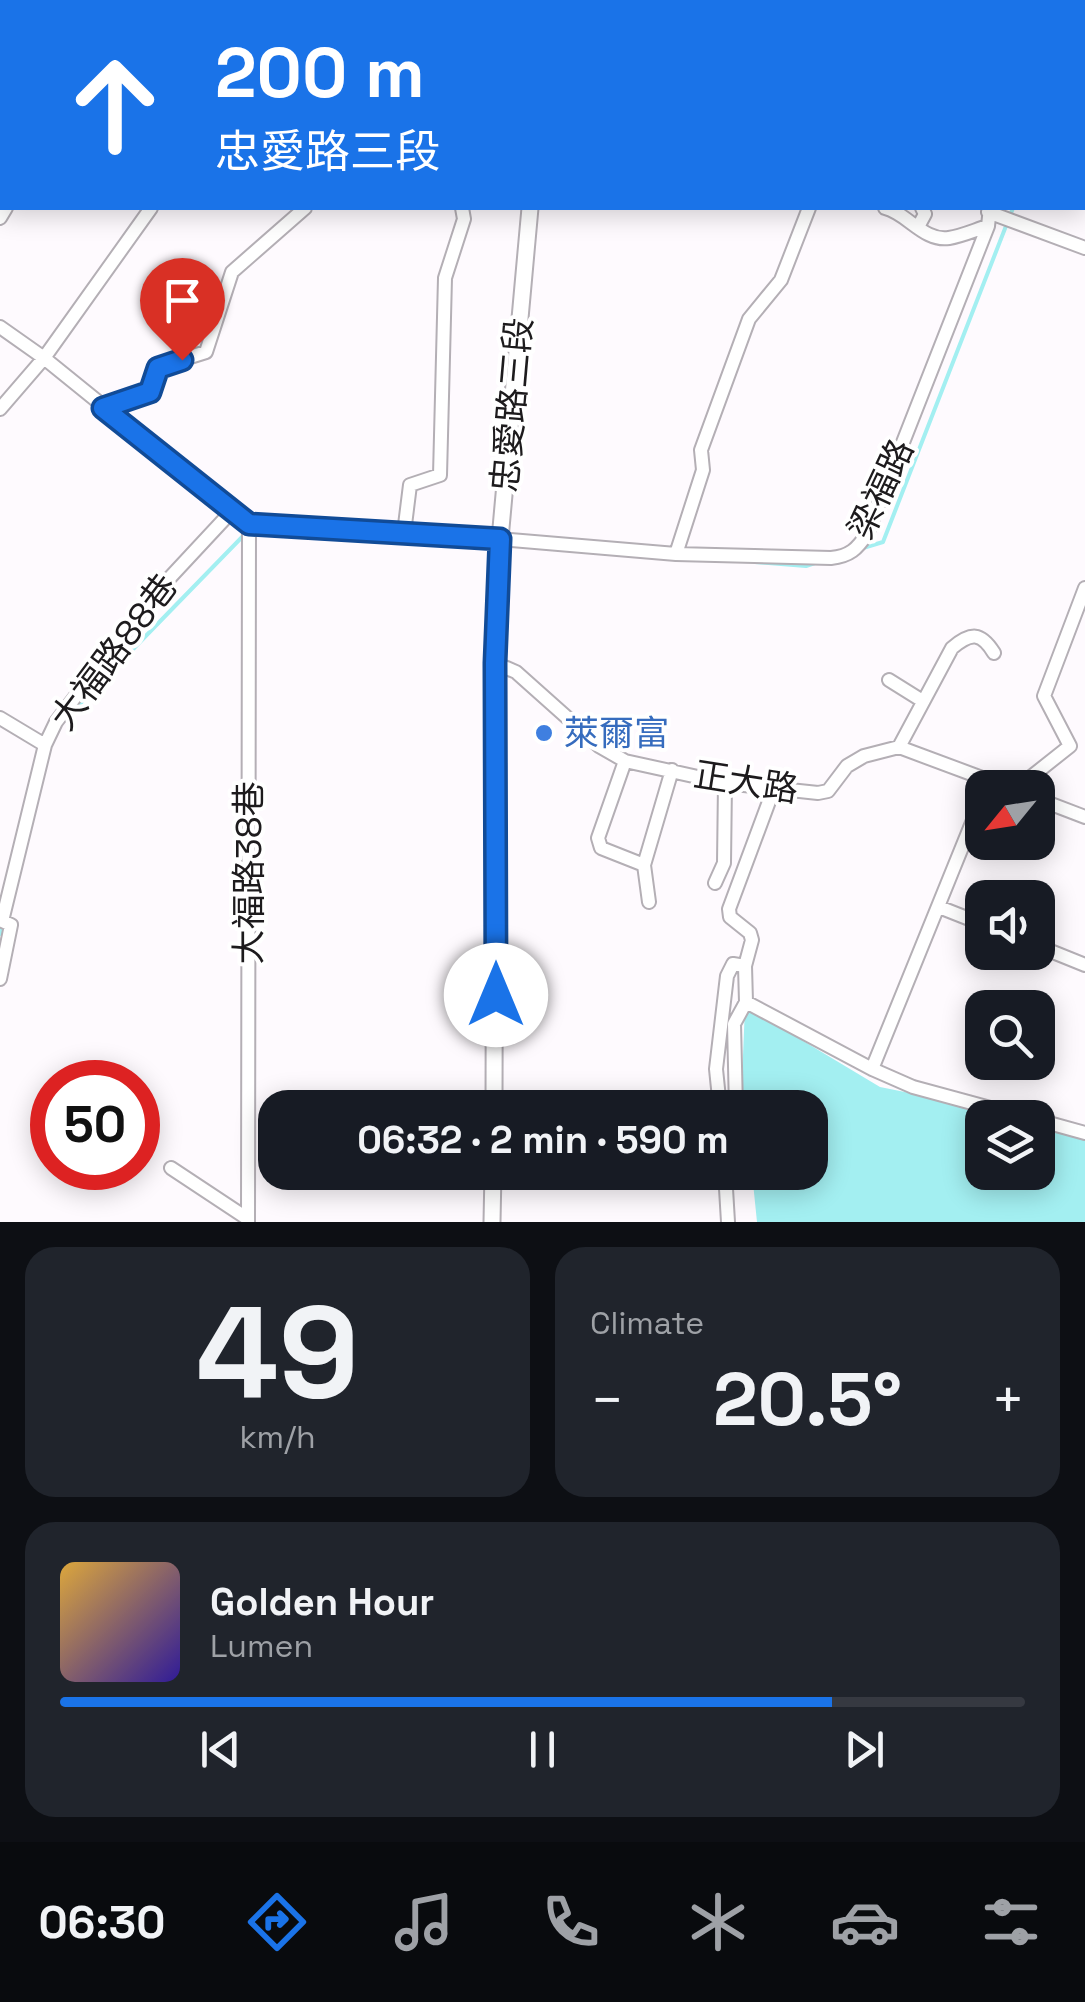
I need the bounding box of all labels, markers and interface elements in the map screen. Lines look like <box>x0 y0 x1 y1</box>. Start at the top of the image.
text: 200 m <box>215 28 425 117</box>
icon: ahead <box>50 40 180 170</box>
text: 忠愛路三段 <box>215 123 440 180</box>
pin <box>140 258 225 361</box>
icon: arrive <box>155 273 210 328</box>
street label: 忠愛路三段 <box>482 316 542 494</box>
street label: 梁福路 <box>839 432 923 546</box>
street label: 大福路88巷 <box>41 565 187 739</box>
place label: 萊爾富 <box>564 711 669 755</box>
marker: 萊爾富 <box>533 722 555 744</box>
street label: 正大路 <box>691 752 801 812</box>
north arrow <box>965 770 1055 860</box>
map controls <box>965 770 1055 1190</box>
street label: 大福路38巷 <box>227 782 271 964</box>
button: sound <box>965 880 1055 970</box>
position arrow <box>444 943 548 1047</box>
button: search <box>965 990 1055 1080</box>
speed limit sign: 50 <box>30 1060 160 1190</box>
button: layers <box>965 1100 1055 1190</box>
text: 06:32 · 2 min · 590 m <box>357 1116 729 1164</box>
text: 49 <box>196 1269 359 1435</box>
text: Climate <box>590 1303 704 1343</box>
text: 20.5° <box>713 1351 902 1447</box>
text: − <box>590 1365 624 1435</box>
text: + <box>991 1365 1025 1435</box>
text: km/h <box>239 1417 316 1457</box>
text: Golden Hour <box>210 1578 434 1626</box>
text: Lumen <box>210 1626 313 1666</box>
icon: previous <box>193 1722 248 1777</box>
icon: pause <box>515 1722 570 1777</box>
icon: next <box>837 1722 892 1777</box>
icon: directions <box>242 1887 312 1957</box>
icon: music <box>389 1887 459 1957</box>
icon: phone <box>536 1887 606 1957</box>
icon: climate <box>683 1887 753 1957</box>
icon: car <box>830 1887 900 1957</box>
icon: filters <box>976 1887 1046 1957</box>
text: 06:30 <box>38 1894 165 1951</box>

